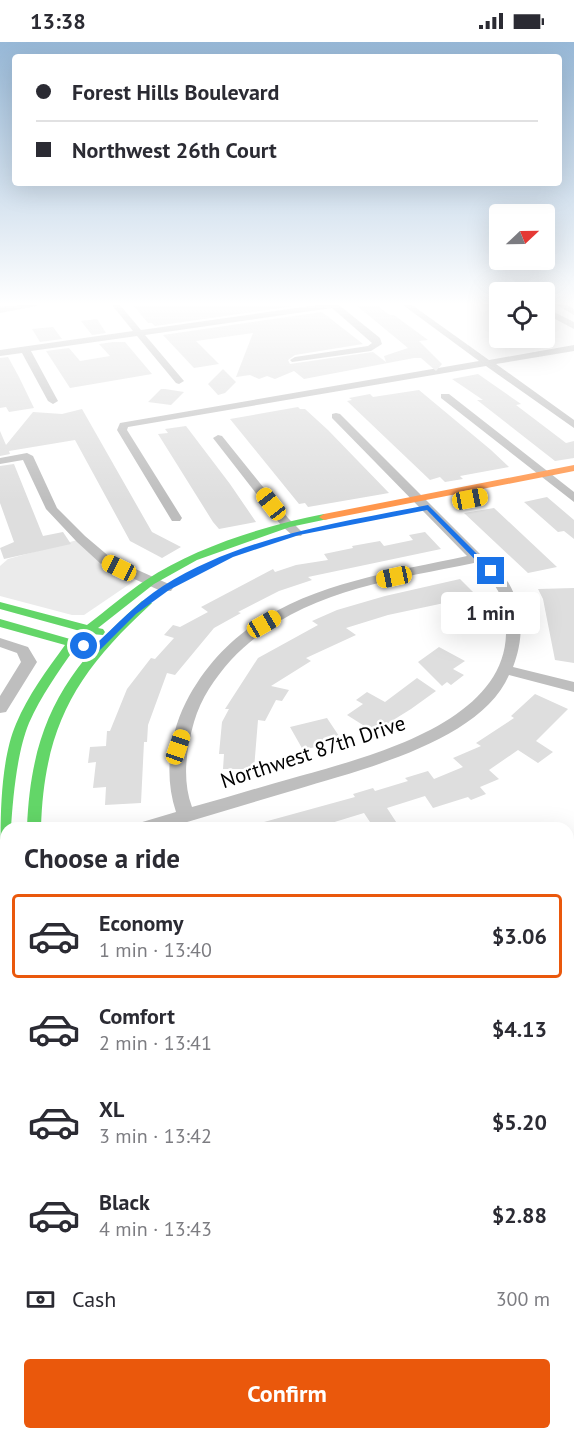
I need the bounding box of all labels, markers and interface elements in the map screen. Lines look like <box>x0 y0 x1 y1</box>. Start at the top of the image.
text: 13:38 <box>30 7 86 35</box>
text: Forest Hills Boulevard <box>72 78 279 106</box>
text: Northwest 26th Court <box>72 136 277 164</box>
north arrow <box>489 204 555 270</box>
map controls <box>489 204 555 348</box>
button: locate <box>489 282 555 348</box>
car <box>253 484 289 524</box>
car <box>451 487 489 511</box>
car <box>99 552 139 584</box>
route end <box>477 557 504 584</box>
car <box>375 564 413 590</box>
callout: 1 min <box>442 592 540 634</box>
text: 1 min <box>466 600 515 626</box>
car <box>244 607 284 641</box>
route start <box>70 632 97 659</box>
street label: Northwest 87th Drive <box>217 709 409 794</box>
car <box>164 727 192 767</box>
text: Choose a ride <box>24 841 180 875</box>
icon: car <box>27 909 81 963</box>
text: Economy <box>99 909 183 937</box>
text: $3.06 <box>492 922 547 950</box>
text: 1 min · 13:40 <box>99 937 212 963</box>
icon: car <box>27 1002 81 1056</box>
text: Comfort <box>99 1002 175 1030</box>
text: $4.13 <box>492 1015 547 1043</box>
text: 2 min · 13:41 <box>99 1030 212 1056</box>
icon: car <box>27 1095 81 1149</box>
text: XL <box>99 1095 124 1123</box>
text: $5.20 <box>492 1108 547 1136</box>
text: 3 min · 13:42 <box>99 1123 212 1149</box>
icon: car <box>27 1188 81 1242</box>
text: Black <box>99 1188 150 1216</box>
text: $2.88 <box>492 1201 547 1229</box>
text: 4 min · 13:43 <box>99 1216 212 1242</box>
icon: cash <box>24 1283 57 1316</box>
text: Cash <box>72 1285 116 1313</box>
text: 300 m <box>496 1286 550 1312</box>
button: Confirm <box>24 1359 550 1428</box>

